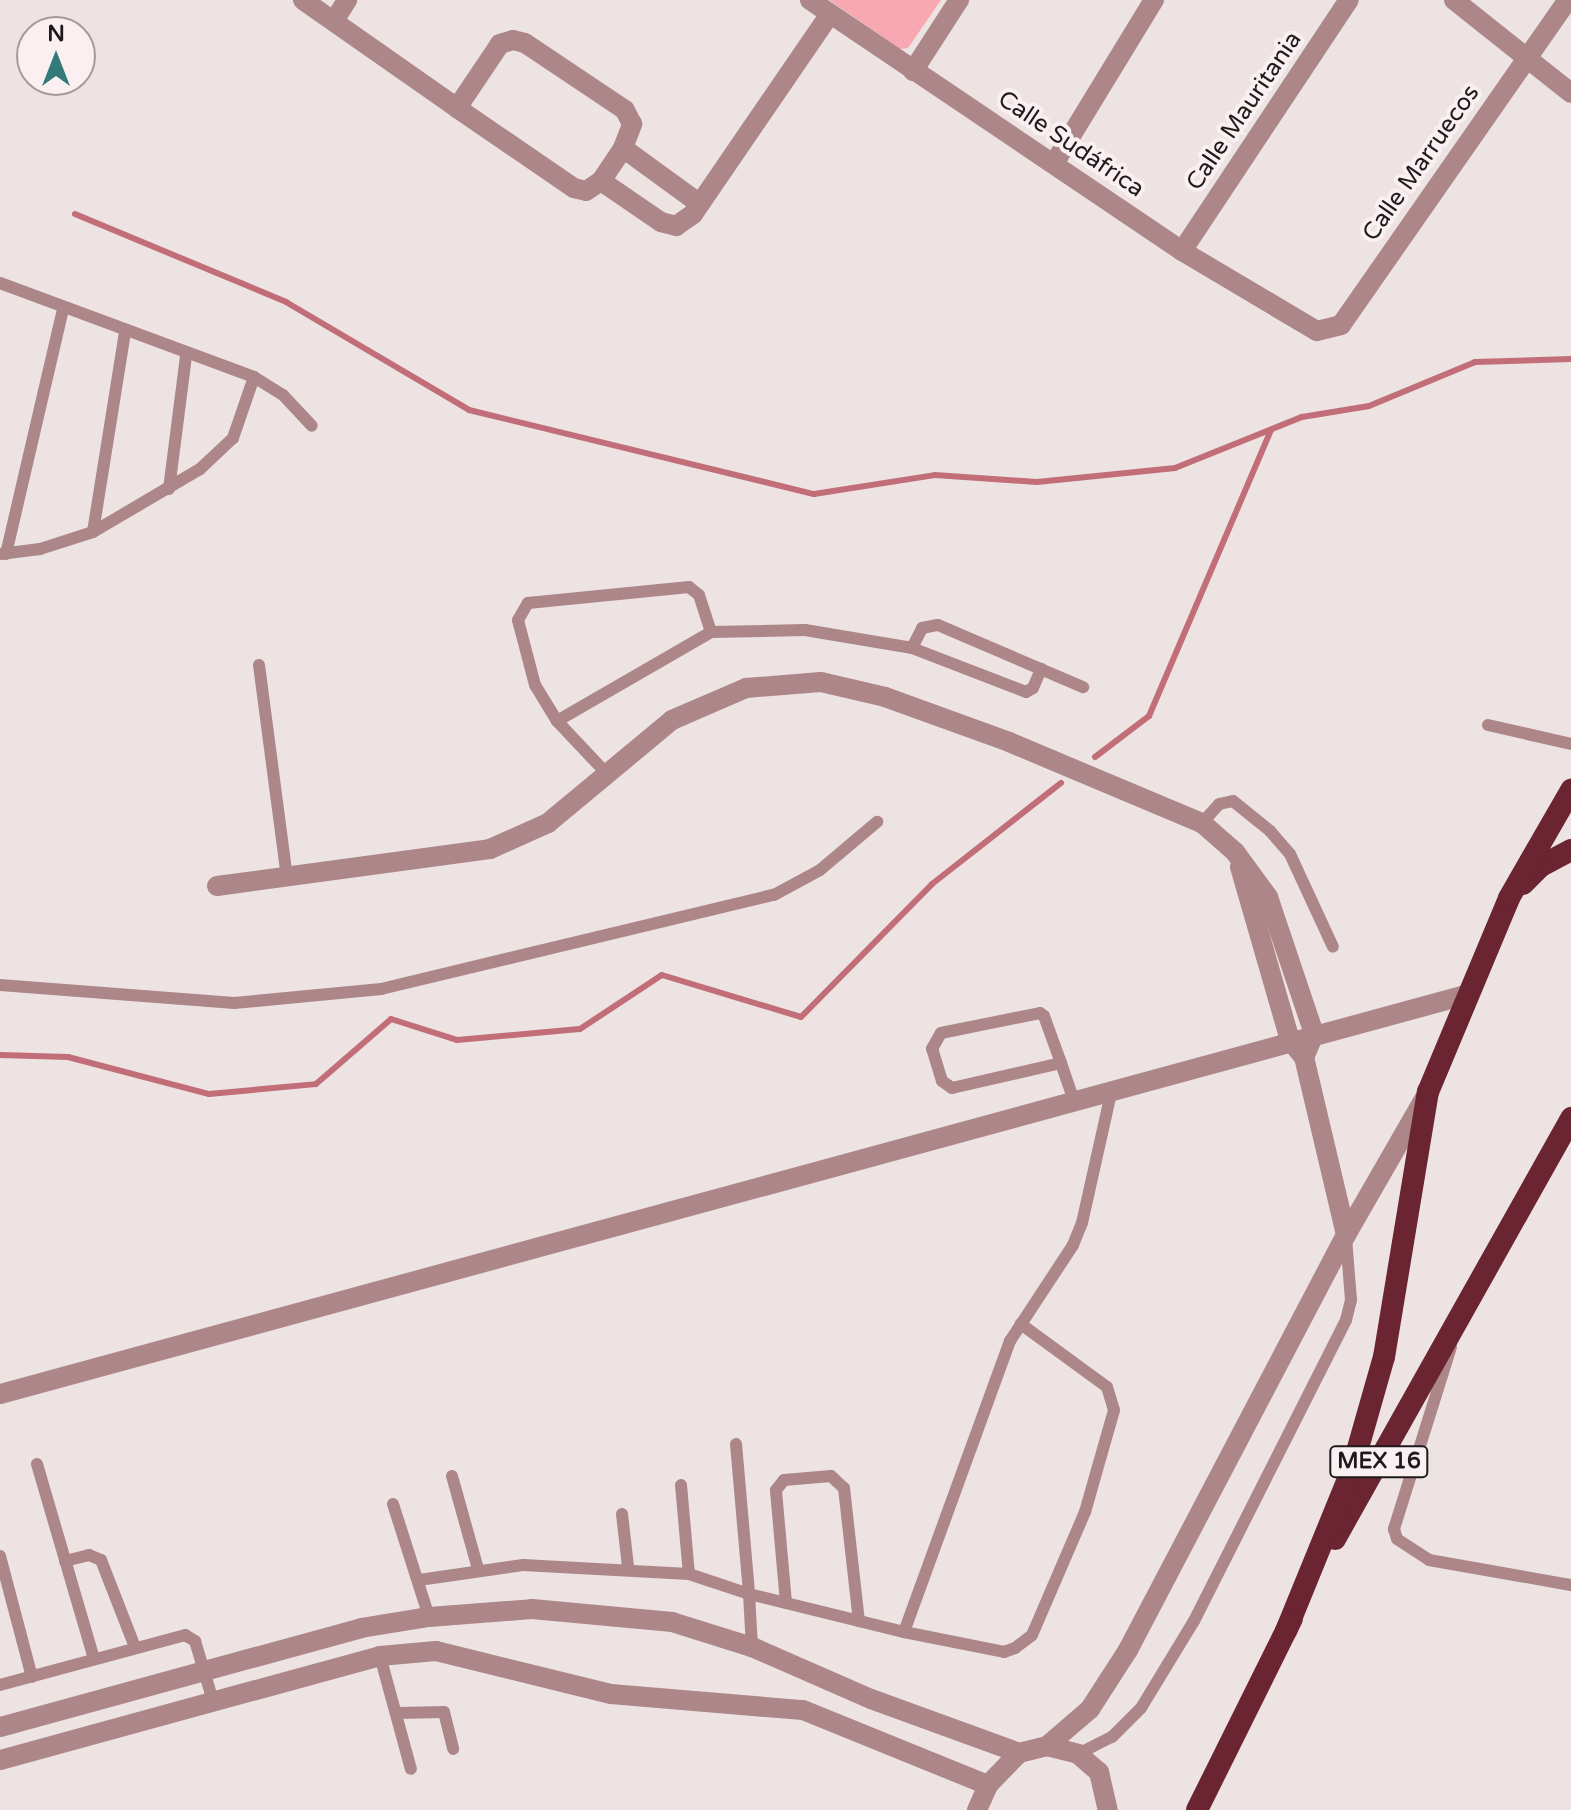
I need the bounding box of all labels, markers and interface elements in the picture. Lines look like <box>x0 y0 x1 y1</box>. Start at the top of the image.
north arrow <box>16 16 96 96</box>
text: N <box>47 21 65 47</box>
street label: Calle Mauritania <box>1180 26 1308 196</box>
street label: Calle Marruecos <box>1356 79 1486 247</box>
street label: Calle Sudáfrica <box>992 85 1150 203</box>
road number: MEX 16 <box>1329 1444 1429 1480</box>

